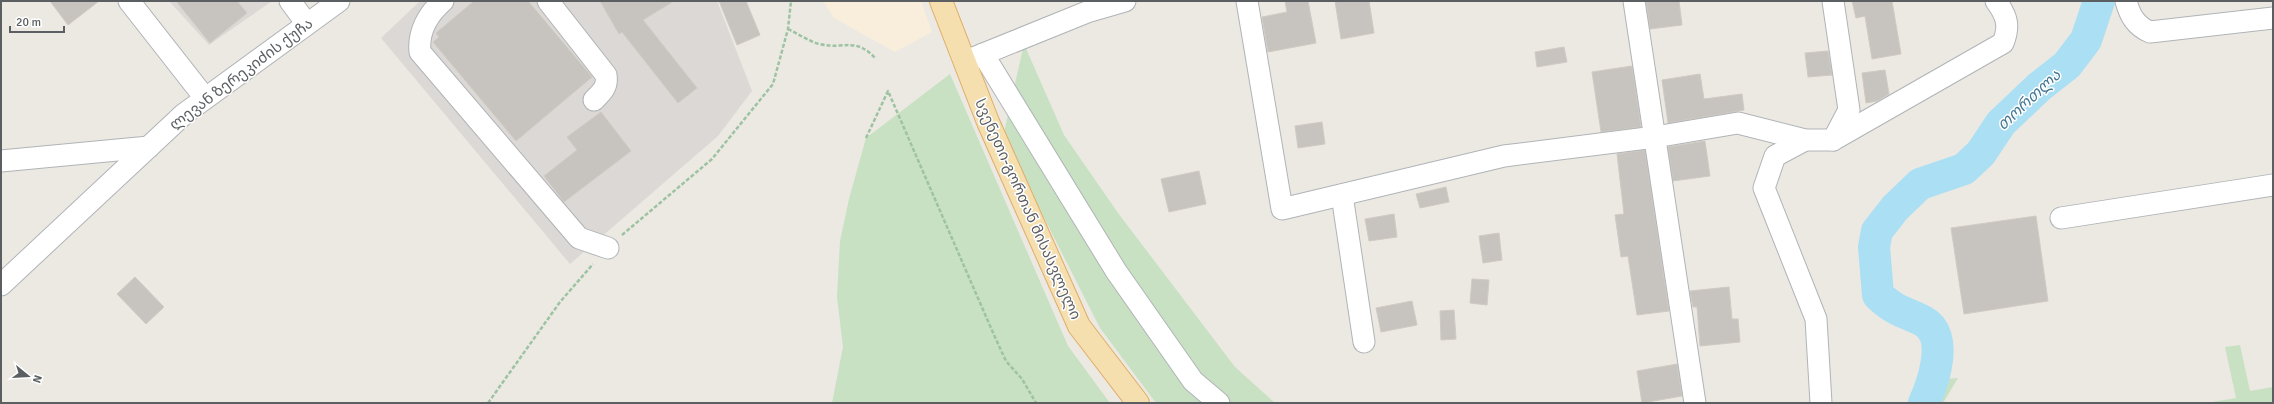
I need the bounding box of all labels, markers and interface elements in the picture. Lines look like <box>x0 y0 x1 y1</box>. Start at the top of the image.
scale bar <box>10 8 64 34</box>
street label: ლევან ზერეკიძის ქუჩა <box>166 14 316 134</box>
text: 20 m <box>16 15 41 30</box>
water label: თორთლა <box>1993 65 2065 135</box>
street label: სვენეთი-გორთან მისასვლელი <box>971 96 1085 322</box>
north arrow <box>8 356 48 396</box>
text: N <box>30 373 44 385</box>

